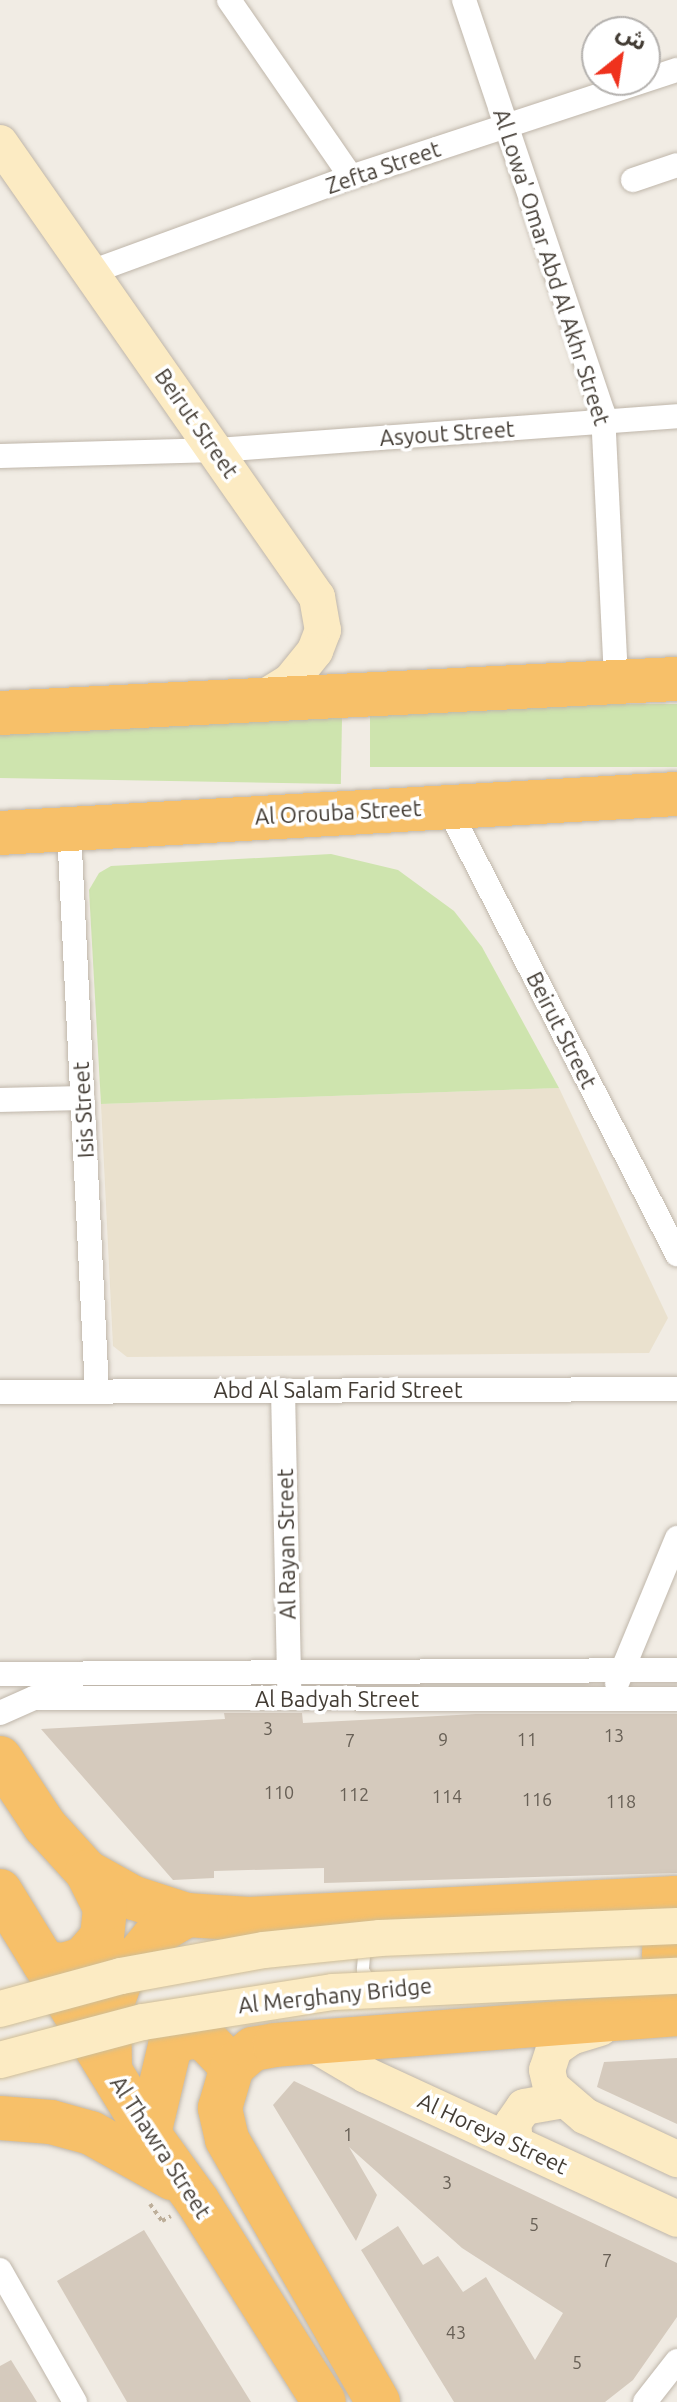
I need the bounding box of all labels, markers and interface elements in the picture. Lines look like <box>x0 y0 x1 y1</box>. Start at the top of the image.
north arrow <box>581 16 661 96</box>
text: ش <box>613 18 652 55</box>
street label: Al Lowa' Omar Abd Al Akhr Street <box>488 105 616 429</box>
street label: Zefta Street <box>322 135 444 199</box>
street label: Beirut Street <box>150 363 244 483</box>
street label: Asyout Street <box>379 415 515 451</box>
street label: Al Orouba Street <box>254 794 422 830</box>
street label: Beirut Street <box>521 967 603 1093</box>
street label: Isis Street <box>67 1061 99 1159</box>
street label: Abd Al Salam Farid Street <box>213 1377 463 1403</box>
street label: Al Rayan Street <box>271 1468 301 1620</box>
street label: Al Badyah Street <box>255 1686 419 1712</box>
house number: 3 <box>263 1717 273 1739</box>
house number: 13 <box>604 1724 624 1746</box>
house number: 9 <box>438 1728 448 1750</box>
house number: 11 <box>517 1728 537 1750</box>
house number: 7 <box>345 1729 355 1751</box>
house number: 110 <box>264 1781 294 1803</box>
house number: 112 <box>339 1783 369 1805</box>
house number: 114 <box>432 1785 462 1807</box>
house number: 116 <box>522 1788 552 1810</box>
house number: 118 <box>606 1790 636 1812</box>
street label: Al Merghany Bridge <box>237 1972 433 2018</box>
street label: Al Thawra Street <box>105 2071 217 2223</box>
street label: Al Horeya Street <box>414 2087 572 2179</box>
house number: 1 <box>343 2123 353 2145</box>
house number: 3 <box>442 2171 452 2193</box>
house number: 5 <box>529 2213 539 2235</box>
house number: 7 <box>602 2249 612 2271</box>
house number: 43 <box>446 2321 466 2343</box>
house number: 5 <box>572 2351 582 2373</box>

